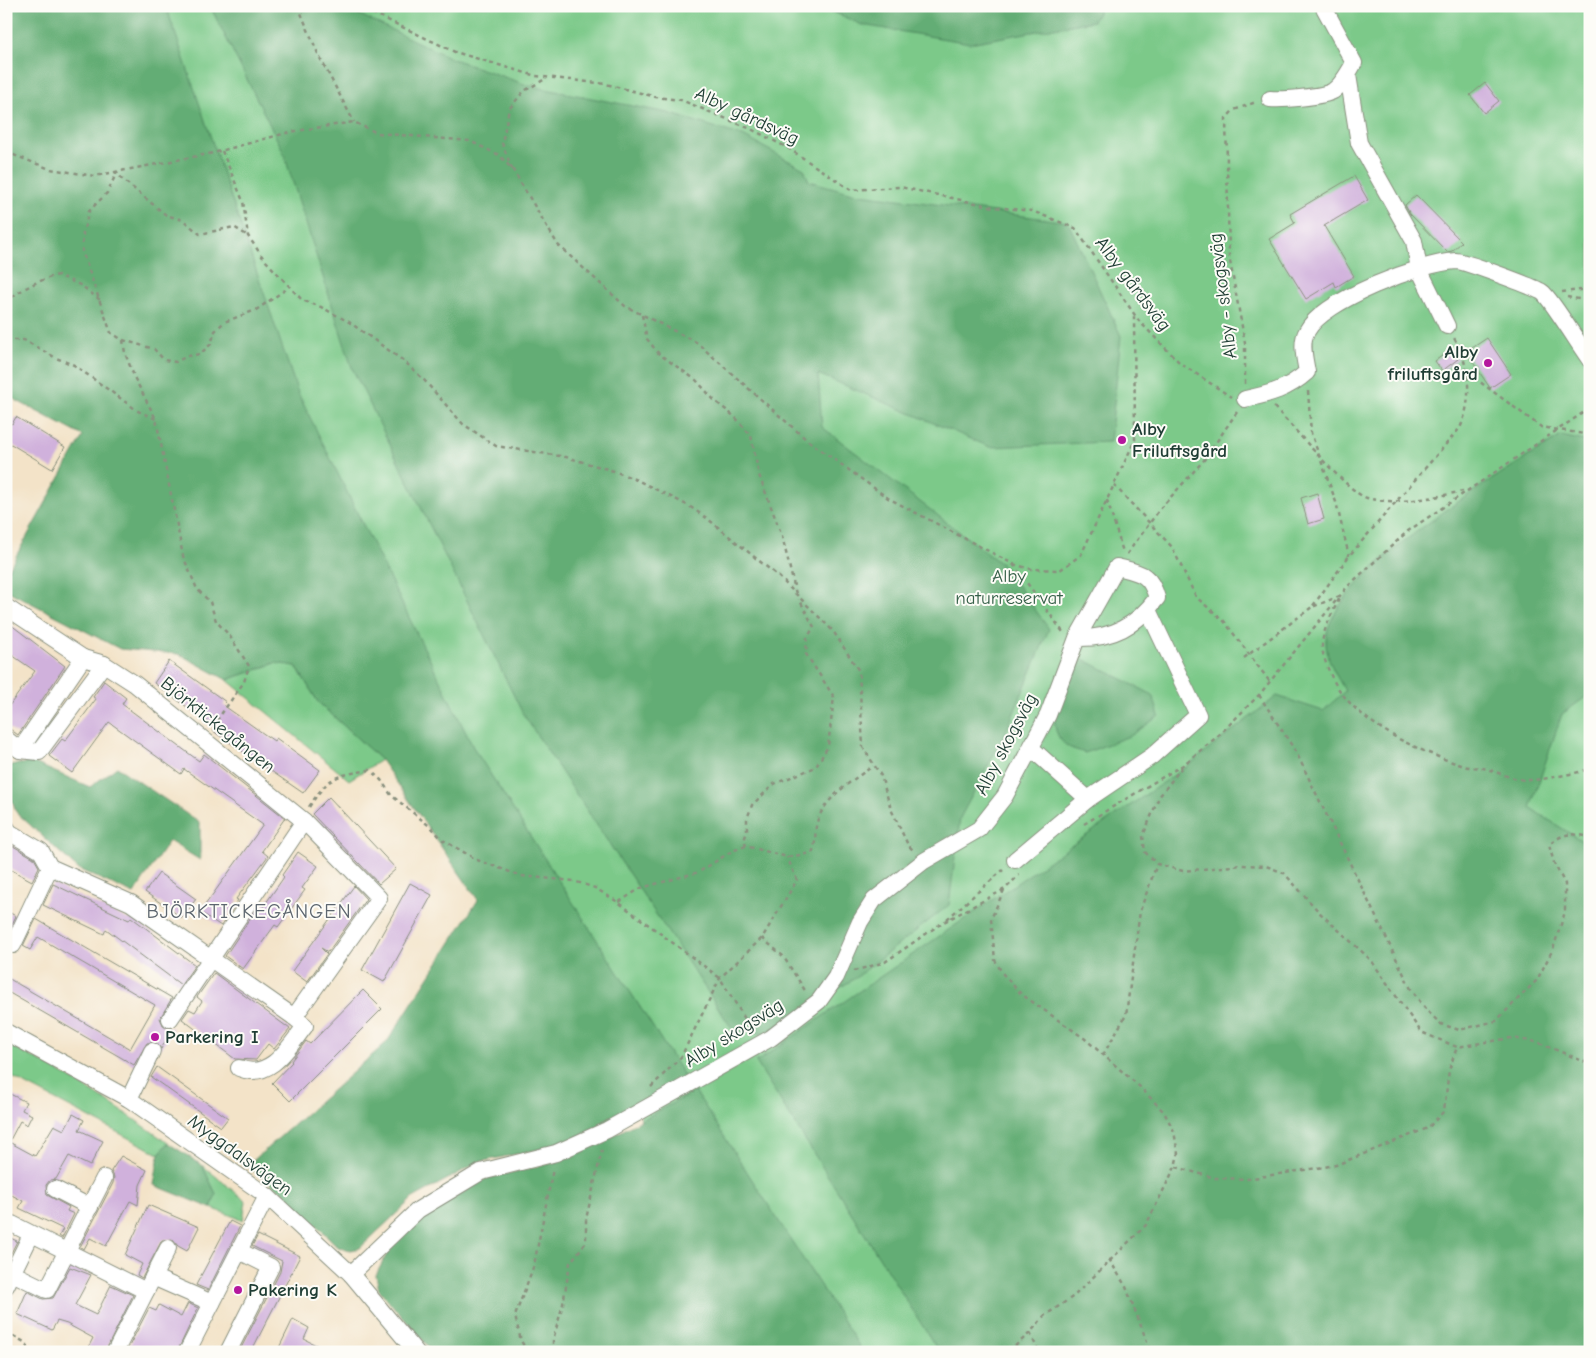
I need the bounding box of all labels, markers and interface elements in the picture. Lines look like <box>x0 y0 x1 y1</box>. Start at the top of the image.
street label: Alby gårdsväg <box>691 82 803 150</box>
street label: Alby - skogsväg <box>1204 232 1242 360</box>
street label: Alby gårdsväg <box>1090 233 1176 335</box>
place label: Alby friluftsgård <box>1387 341 1478 385</box>
marker: Alby friluftsgård <box>1482 357 1494 369</box>
place label: Alby Friluftsgård <box>1132 418 1227 462</box>
marker: Alby Friluftsgård <box>1116 434 1128 446</box>
park label: Alby naturreservat <box>955 565 1063 609</box>
street label: Björktickegången <box>156 672 280 778</box>
street label: Alby skogsväg <box>970 689 1042 799</box>
district label: BJÖRKTICKEGÅNGEN <box>146 899 352 923</box>
street label: Alby skogsväg <box>681 994 787 1072</box>
place label: Parkering I <box>165 1026 259 1048</box>
marker: Parkering I <box>149 1031 161 1043</box>
street label: Myggdalsvägen <box>184 1110 296 1200</box>
place label: Pakering K <box>248 1279 337 1301</box>
marker: Pakering K <box>232 1284 244 1296</box>

